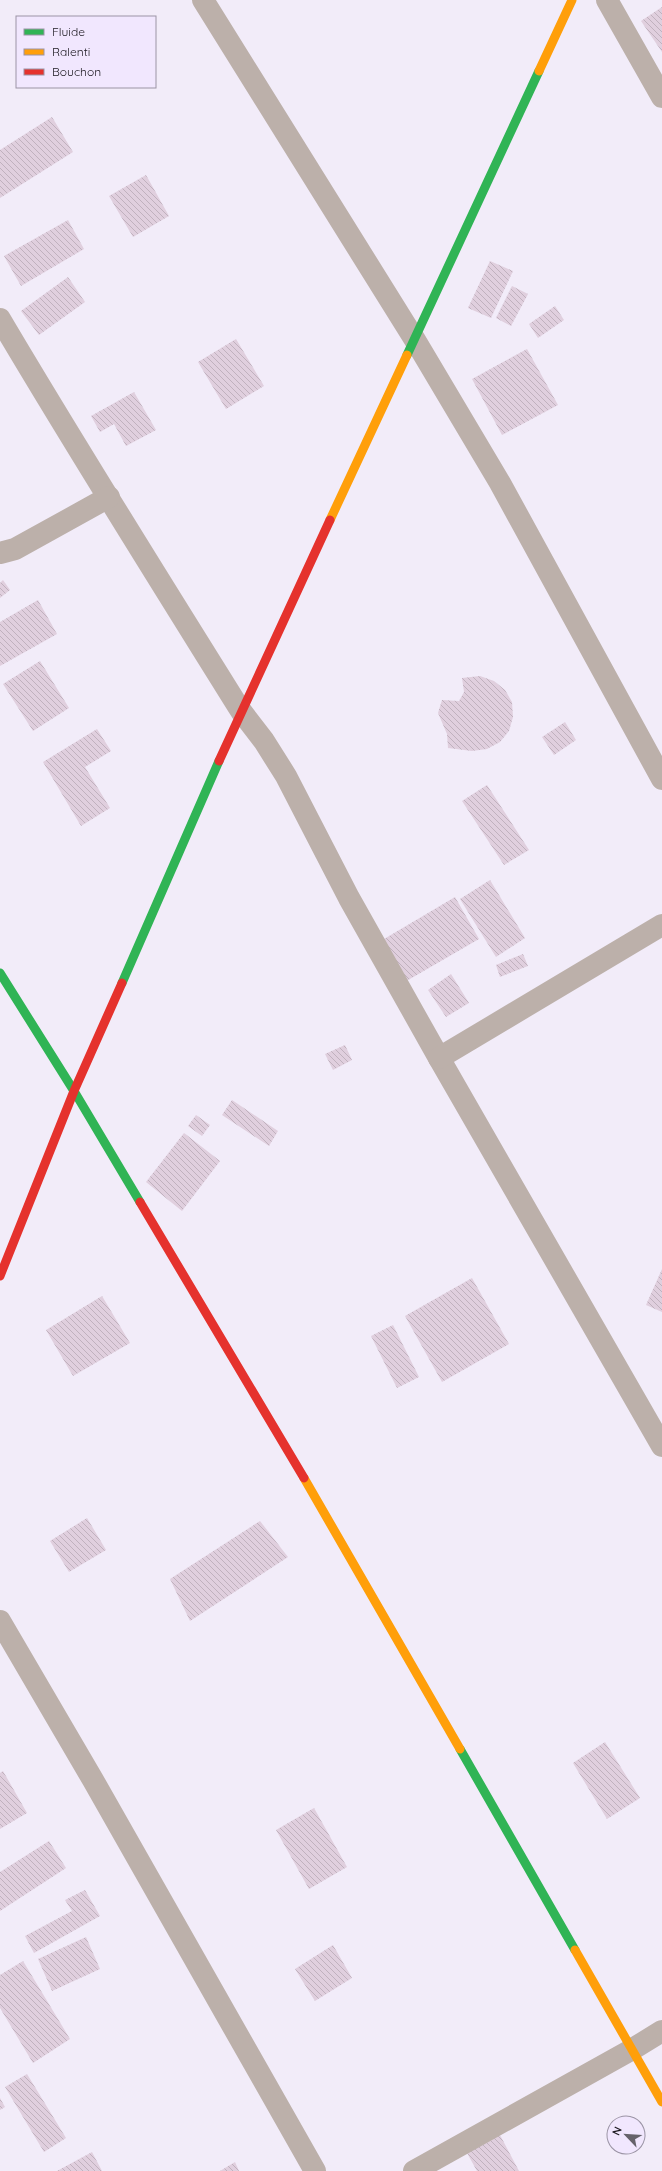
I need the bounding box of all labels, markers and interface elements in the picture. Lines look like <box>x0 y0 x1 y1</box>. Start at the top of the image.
legend <box>16 16 156 88</box>
text: Fluide <box>52 24 85 39</box>
text: Ralenti <box>52 44 90 59</box>
text: Bouchon <box>52 64 101 79</box>
north arrow <box>606 2115 646 2155</box>
text: N <box>609 2124 625 2137</box>

